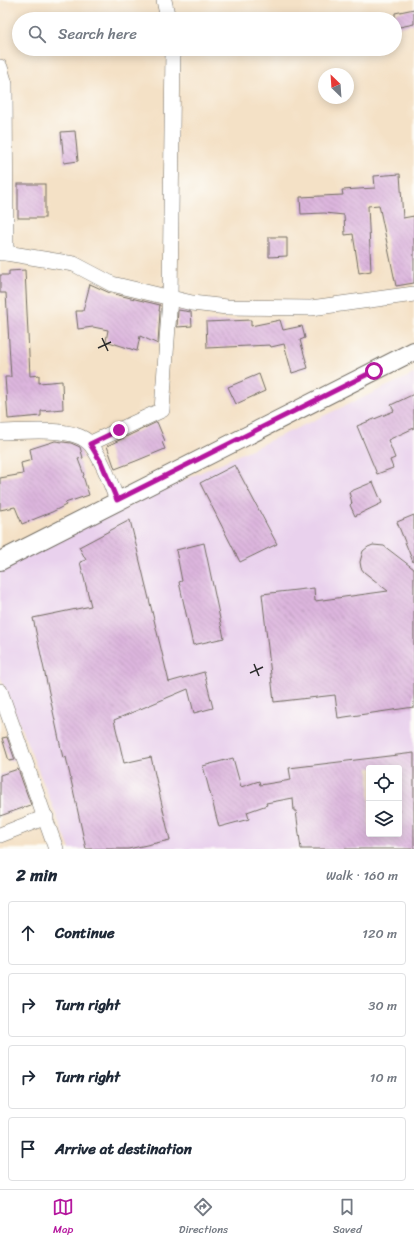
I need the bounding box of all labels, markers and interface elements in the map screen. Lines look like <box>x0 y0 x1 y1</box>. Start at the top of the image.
search box <box>12 12 402 56</box>
text: Search here <box>58 21 137 47</box>
icon: search <box>26 23 48 45</box>
north arrow <box>318 68 354 104</box>
route start <box>365 362 383 380</box>
route end <box>110 421 128 439</box>
map controls <box>366 765 402 837</box>
button: locate <box>366 765 402 801</box>
button: layers <box>366 801 402 837</box>
text: 2 min <box>16 860 57 890</box>
text: Walk · 160 m <box>326 864 398 887</box>
text: Continue <box>55 920 115 946</box>
icon: ahead <box>17 922 39 944</box>
text: 120 m <box>362 922 397 945</box>
text: Turn right <box>55 992 120 1018</box>
icon: right <box>17 994 39 1016</box>
text: 30 m <box>368 994 397 1017</box>
text: Turn right <box>55 1064 120 1090</box>
icon: right <box>17 1066 39 1088</box>
text: 10 m <box>370 1066 397 1089</box>
text: Arrive at destination <box>55 1136 192 1162</box>
icon: arrive <box>17 1138 39 1160</box>
tab: Map <box>52 1196 74 1239</box>
tab: Directions <box>179 1196 228 1239</box>
tab: Saved <box>333 1196 362 1239</box>

